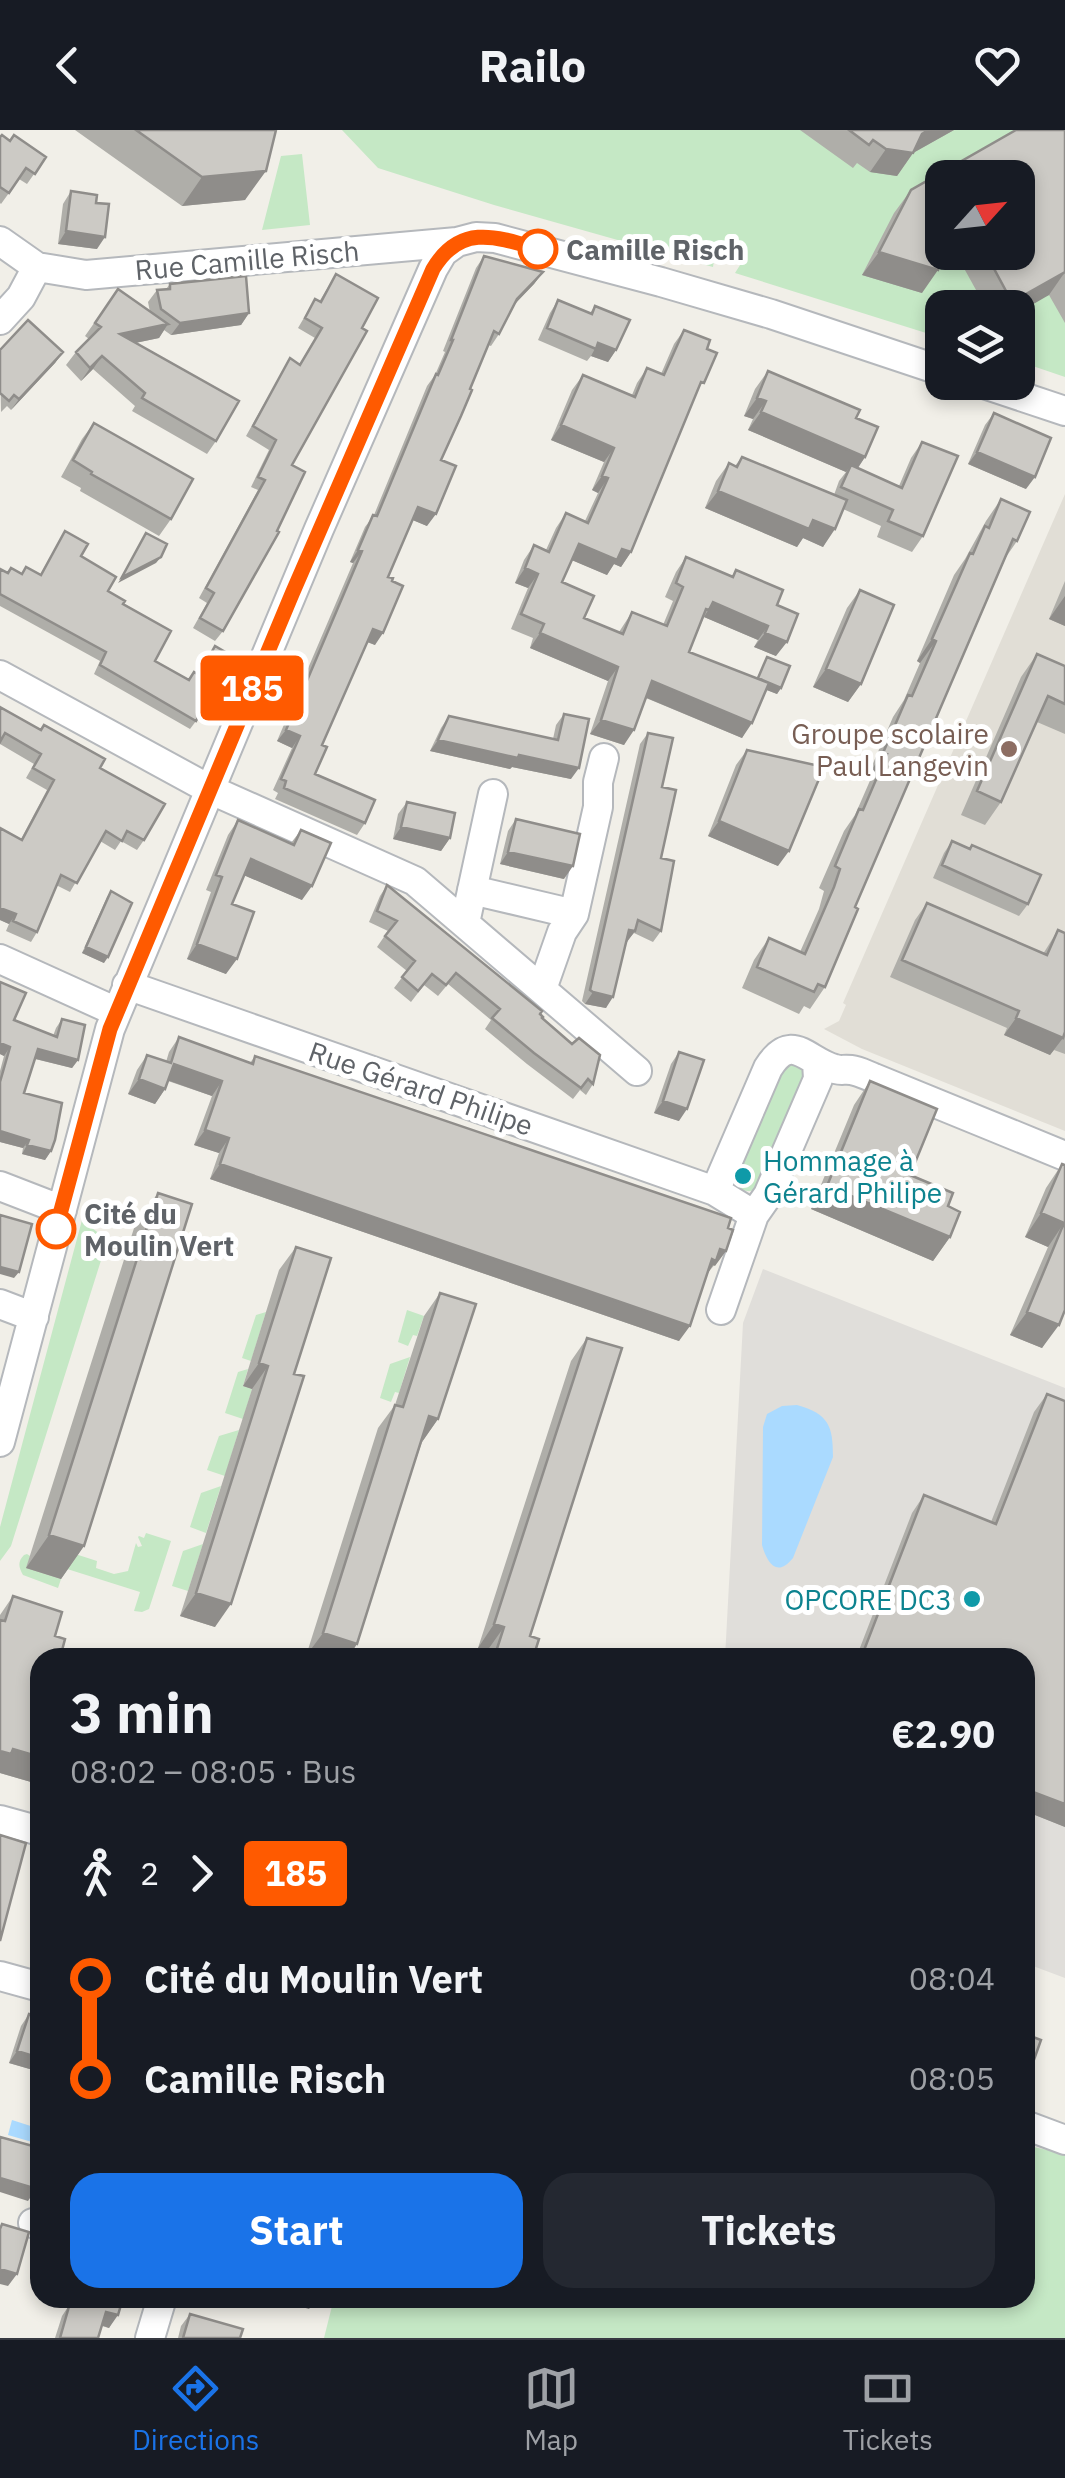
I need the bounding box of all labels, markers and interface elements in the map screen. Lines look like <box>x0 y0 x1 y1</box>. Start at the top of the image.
text: Railo <box>479 36 586 94</box>
icon: back <box>40 38 95 93</box>
icon: heart <box>970 38 1025 93</box>
north arrow <box>925 160 1035 270</box>
map controls <box>925 160 1035 400</box>
marker: Camille Risch <box>519 230 557 268</box>
place label: Camille Risch <box>566 231 744 268</box>
street label: Rue Camille Risch <box>133 232 361 288</box>
button: layers <box>925 290 1035 400</box>
line badge: 185 <box>194 656 310 720</box>
text: 185 <box>220 665 284 711</box>
place label: Groupe scolaire Paul Langevin <box>791 715 989 784</box>
marker: Groupe scolaire Paul Langevin <box>998 738 1020 760</box>
street label: Rue Gérard Philipe <box>304 1032 538 1144</box>
place label: Hommage à Gérard Philipe <box>763 1142 942 1211</box>
marker: Hommage à Gérard Philipe <box>732 1165 754 1187</box>
place label: Cité du Moulin Vert <box>84 1195 234 1264</box>
marker: Cité du Moulin Vert <box>37 1210 75 1248</box>
place label: OPCORE DC3 <box>785 1581 952 1618</box>
marker: OPCORE DC3 <box>961 1588 983 1610</box>
text: 3 min <box>70 1677 214 1748</box>
text: €2.90 <box>891 1709 995 1758</box>
text: 08:02 – 08:05 · Bus <box>70 1750 356 1792</box>
icon: walk <box>70 1846 125 1901</box>
icon: forward <box>174 1846 229 1901</box>
text: 185 <box>264 1850 327 1896</box>
text: 2 <box>140 1852 159 1894</box>
text: Cité du Moulin Vert <box>144 1954 483 2003</box>
text: 08:04 <box>909 1957 995 1999</box>
text: Camille Risch <box>144 2054 386 2103</box>
text: 08:05 <box>909 2057 995 2099</box>
button: Start <box>70 2173 523 2288</box>
button: Tickets <box>543 2173 995 2288</box>
tab: Directions <box>132 2361 259 2458</box>
tab: Map <box>524 2361 579 2458</box>
tab: Tickets <box>843 2361 933 2458</box>

